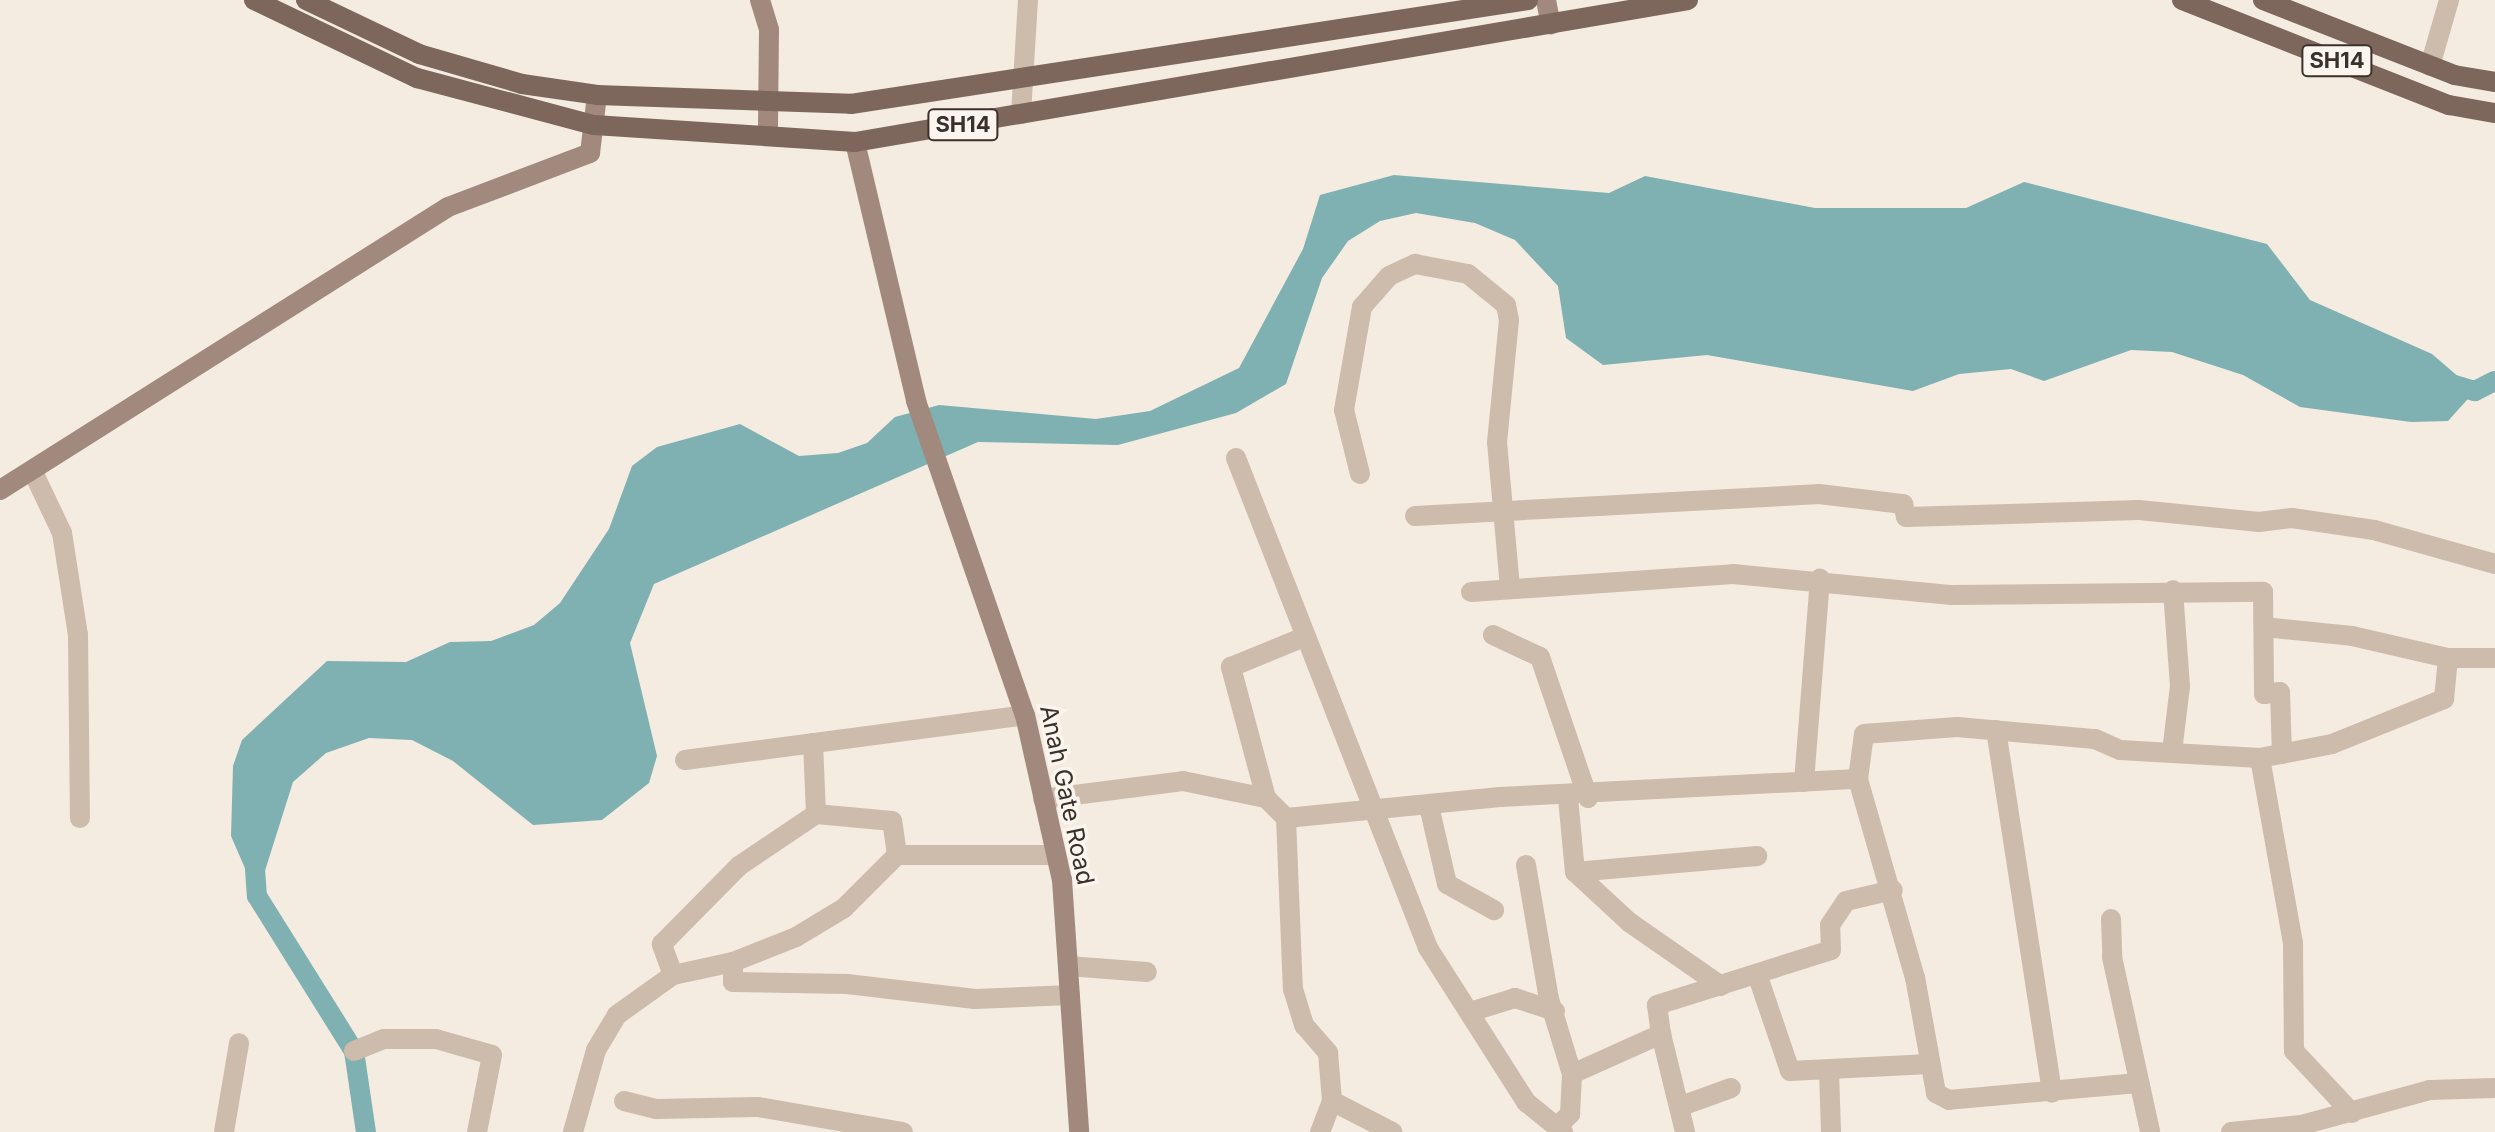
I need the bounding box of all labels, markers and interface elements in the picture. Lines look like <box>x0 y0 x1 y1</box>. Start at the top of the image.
road number: SH14 <box>2301 43 2373 79</box>
road number: SH14 <box>927 107 999 143</box>
street label: Anah Gate Road <box>1034 703 1100 887</box>

